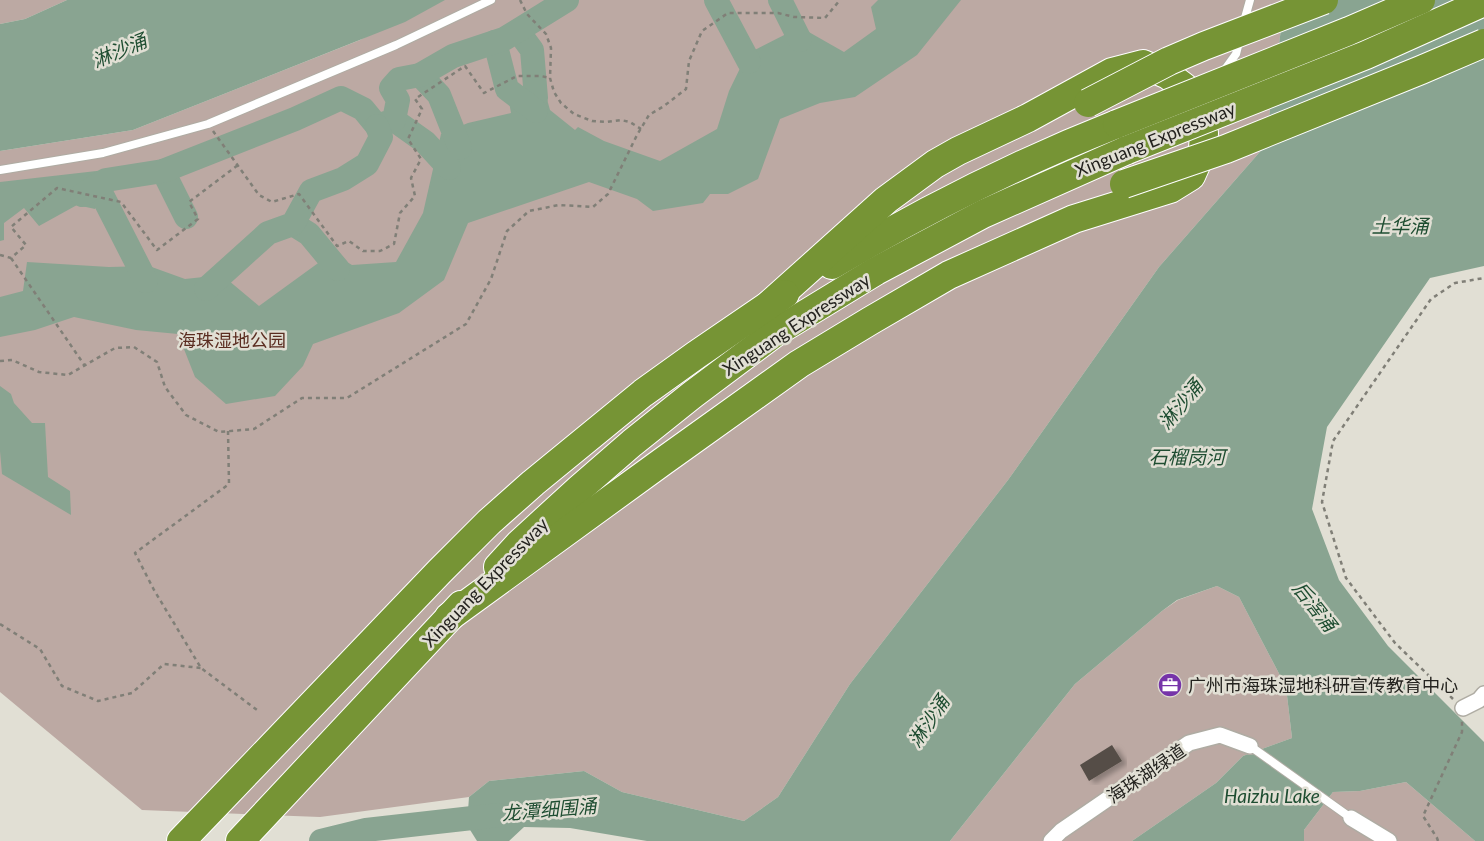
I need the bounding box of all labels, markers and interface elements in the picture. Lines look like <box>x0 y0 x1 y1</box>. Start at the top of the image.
water label: 淋沙涌 <box>88 27 152 72</box>
street label: Xinguang Expressway <box>1072 96 1239 181</box>
water label: 土华涌 <box>1371 214 1430 237</box>
street label: Xinguang Expressway <box>718 268 874 380</box>
park label: 海珠湿地公园 <box>178 329 286 351</box>
water label: 淋沙涌 <box>1153 373 1208 433</box>
water label: 石榴岗河 <box>1149 445 1229 468</box>
street label: Xinguang Expressway <box>418 512 553 651</box>
water label: 后滘涌 <box>1288 576 1343 637</box>
office icon: 广州市海珠湿地科研宣传教育中心 <box>1157 672 1183 698</box>
place label: 广州市海珠湿地科研宣传教育中心 <box>1188 674 1458 696</box>
water label: 淋沙涌 <box>903 689 955 751</box>
street label: 海珠湖绿道 <box>1103 739 1189 807</box>
water label: Haizhu Lake <box>1224 784 1320 807</box>
water label: 龙潭细围涌 <box>501 793 599 825</box>

